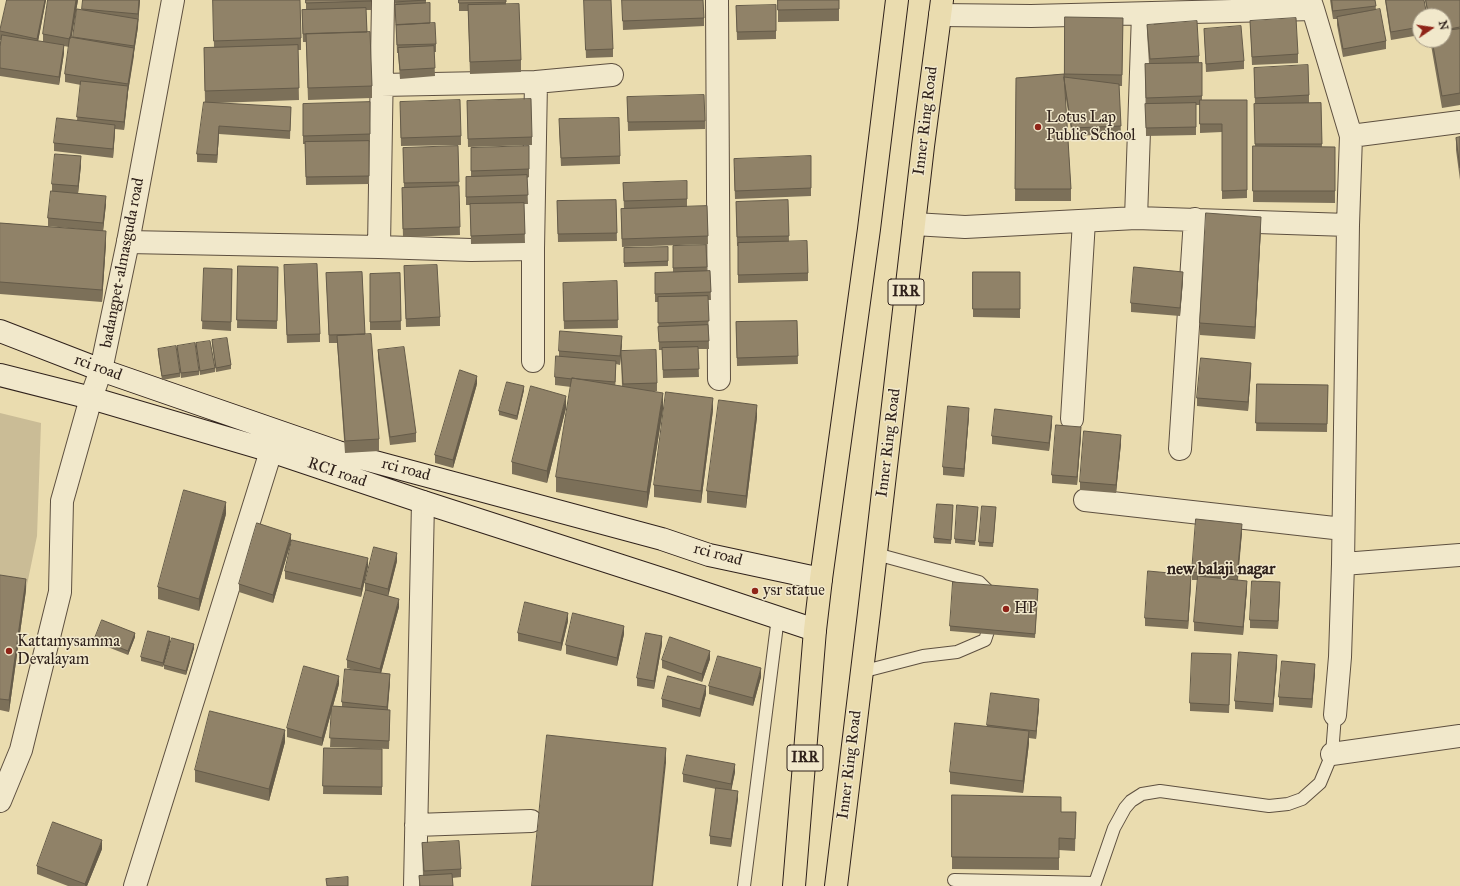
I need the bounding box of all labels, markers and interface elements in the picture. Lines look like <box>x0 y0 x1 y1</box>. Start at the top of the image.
north arrow <box>1412 8 1452 48</box>
text: N <box>1436 19 1451 31</box>
street label: Inner Ring Road <box>910 65 942 177</box>
place label: Lotus Lap Public School <box>1046 108 1136 146</box>
marker: Lotus Lap Public School <box>1033 122 1043 132</box>
street label: badangpet-almasguda road <box>97 176 149 350</box>
road number: IRR <box>888 279 924 305</box>
street label: rci road <box>71 351 125 385</box>
street label: Inner Ring Road <box>873 387 905 499</box>
street label: RCI road <box>305 454 369 492</box>
street label: rci road <box>380 454 432 486</box>
street label: rci road <box>692 539 744 571</box>
district label: new balaji nagar <box>1167 560 1275 580</box>
place label: ysr statue <box>763 581 825 601</box>
marker: ysr statue <box>750 586 760 596</box>
place label: HP <box>1014 599 1037 619</box>
marker: HP <box>1001 604 1011 614</box>
place label: Kattamysamma Devalayam <box>17 632 120 670</box>
marker: Kattamysamma Devalayam <box>4 646 14 656</box>
street label: Inner Ring Road <box>834 709 866 821</box>
road number: IRR <box>787 745 823 771</box>

